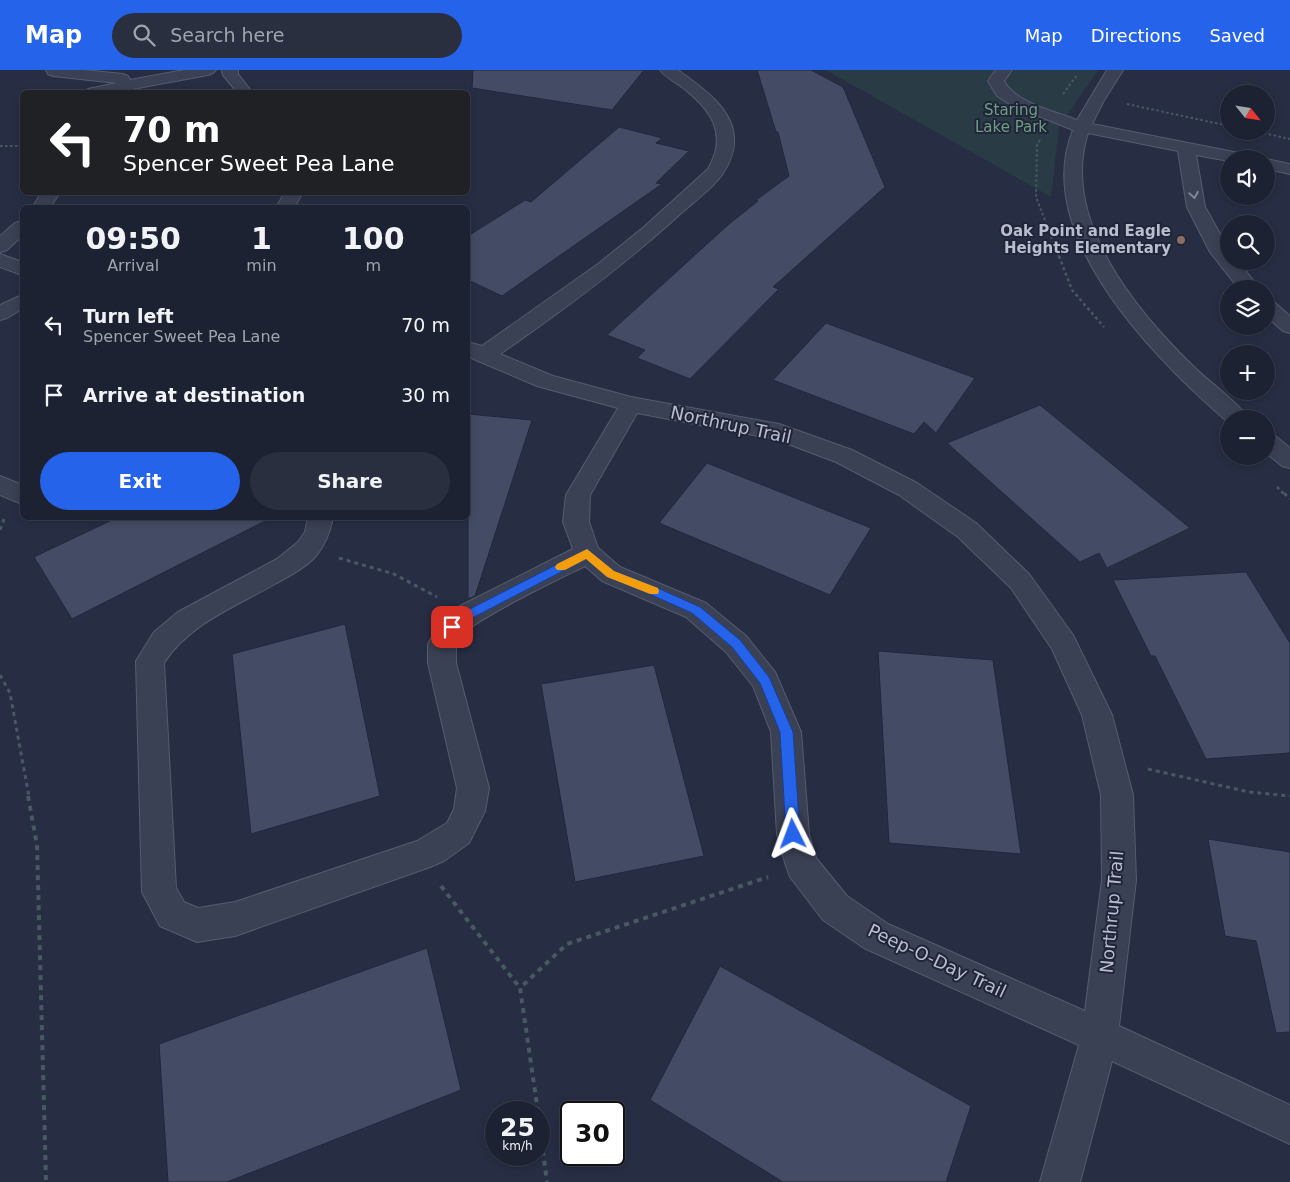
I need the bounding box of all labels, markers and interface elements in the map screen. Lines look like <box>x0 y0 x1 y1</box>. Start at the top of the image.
search box <box>112 13 462 58</box>
text: Map <box>25 21 82 49</box>
icon: search <box>130 21 158 49</box>
text: Search here <box>170 24 284 46</box>
text: Map <box>1025 25 1063 46</box>
text: Directions <box>1091 25 1181 46</box>
text: Saved <box>1209 25 1265 46</box>
north arrow <box>1220 85 1275 140</box>
map controls <box>1220 85 1275 465</box>
park label: Staring Lake Park <box>975 101 1047 136</box>
icon: left <box>40 110 105 175</box>
text: 70 m <box>123 110 220 150</box>
button: sound <box>1220 150 1275 205</box>
text: Spencer Sweet Pea Lane <box>123 151 394 176</box>
one-way arrow <box>1189 190 1199 199</box>
button: search <box>1220 215 1275 270</box>
text: 09:50 <box>85 221 181 256</box>
text: 1 <box>251 221 272 256</box>
text: 100 <box>342 221 405 256</box>
place label: Oak Point and Eagle Heights Elementary <box>1000 222 1171 257</box>
marker: Oak Point and Eagle Heights Elementary <box>1175 234 1187 246</box>
text: Arrival <box>107 256 159 275</box>
text: min <box>246 256 277 275</box>
text: m <box>365 256 381 275</box>
button: layers <box>1220 280 1275 335</box>
text: Turn left <box>83 305 174 327</box>
icon: left <box>40 311 68 339</box>
text: 70 m <box>401 314 450 336</box>
text: Spencer Sweet Pea Lane <box>83 327 280 346</box>
button: + <box>1220 345 1275 400</box>
icon: arrive <box>40 381 68 409</box>
text: Arrive at destination <box>83 384 305 406</box>
text: 30 m <box>401 384 450 406</box>
street label: Northrup Trail <box>669 401 793 448</box>
button: − <box>1220 410 1275 465</box>
button: Exit <box>40 452 240 510</box>
button: Share <box>250 452 450 510</box>
pin <box>431 606 473 648</box>
icon: arrive <box>438 613 466 641</box>
position arrow <box>766 807 818 859</box>
street label: Northrup Trail <box>1096 850 1127 974</box>
street label: Peep-O-Day Trail <box>865 919 1010 1002</box>
speed limit sign: 30 <box>560 1101 625 1166</box>
text: 25 <box>500 1113 535 1142</box>
text: km/h <box>502 1139 533 1153</box>

